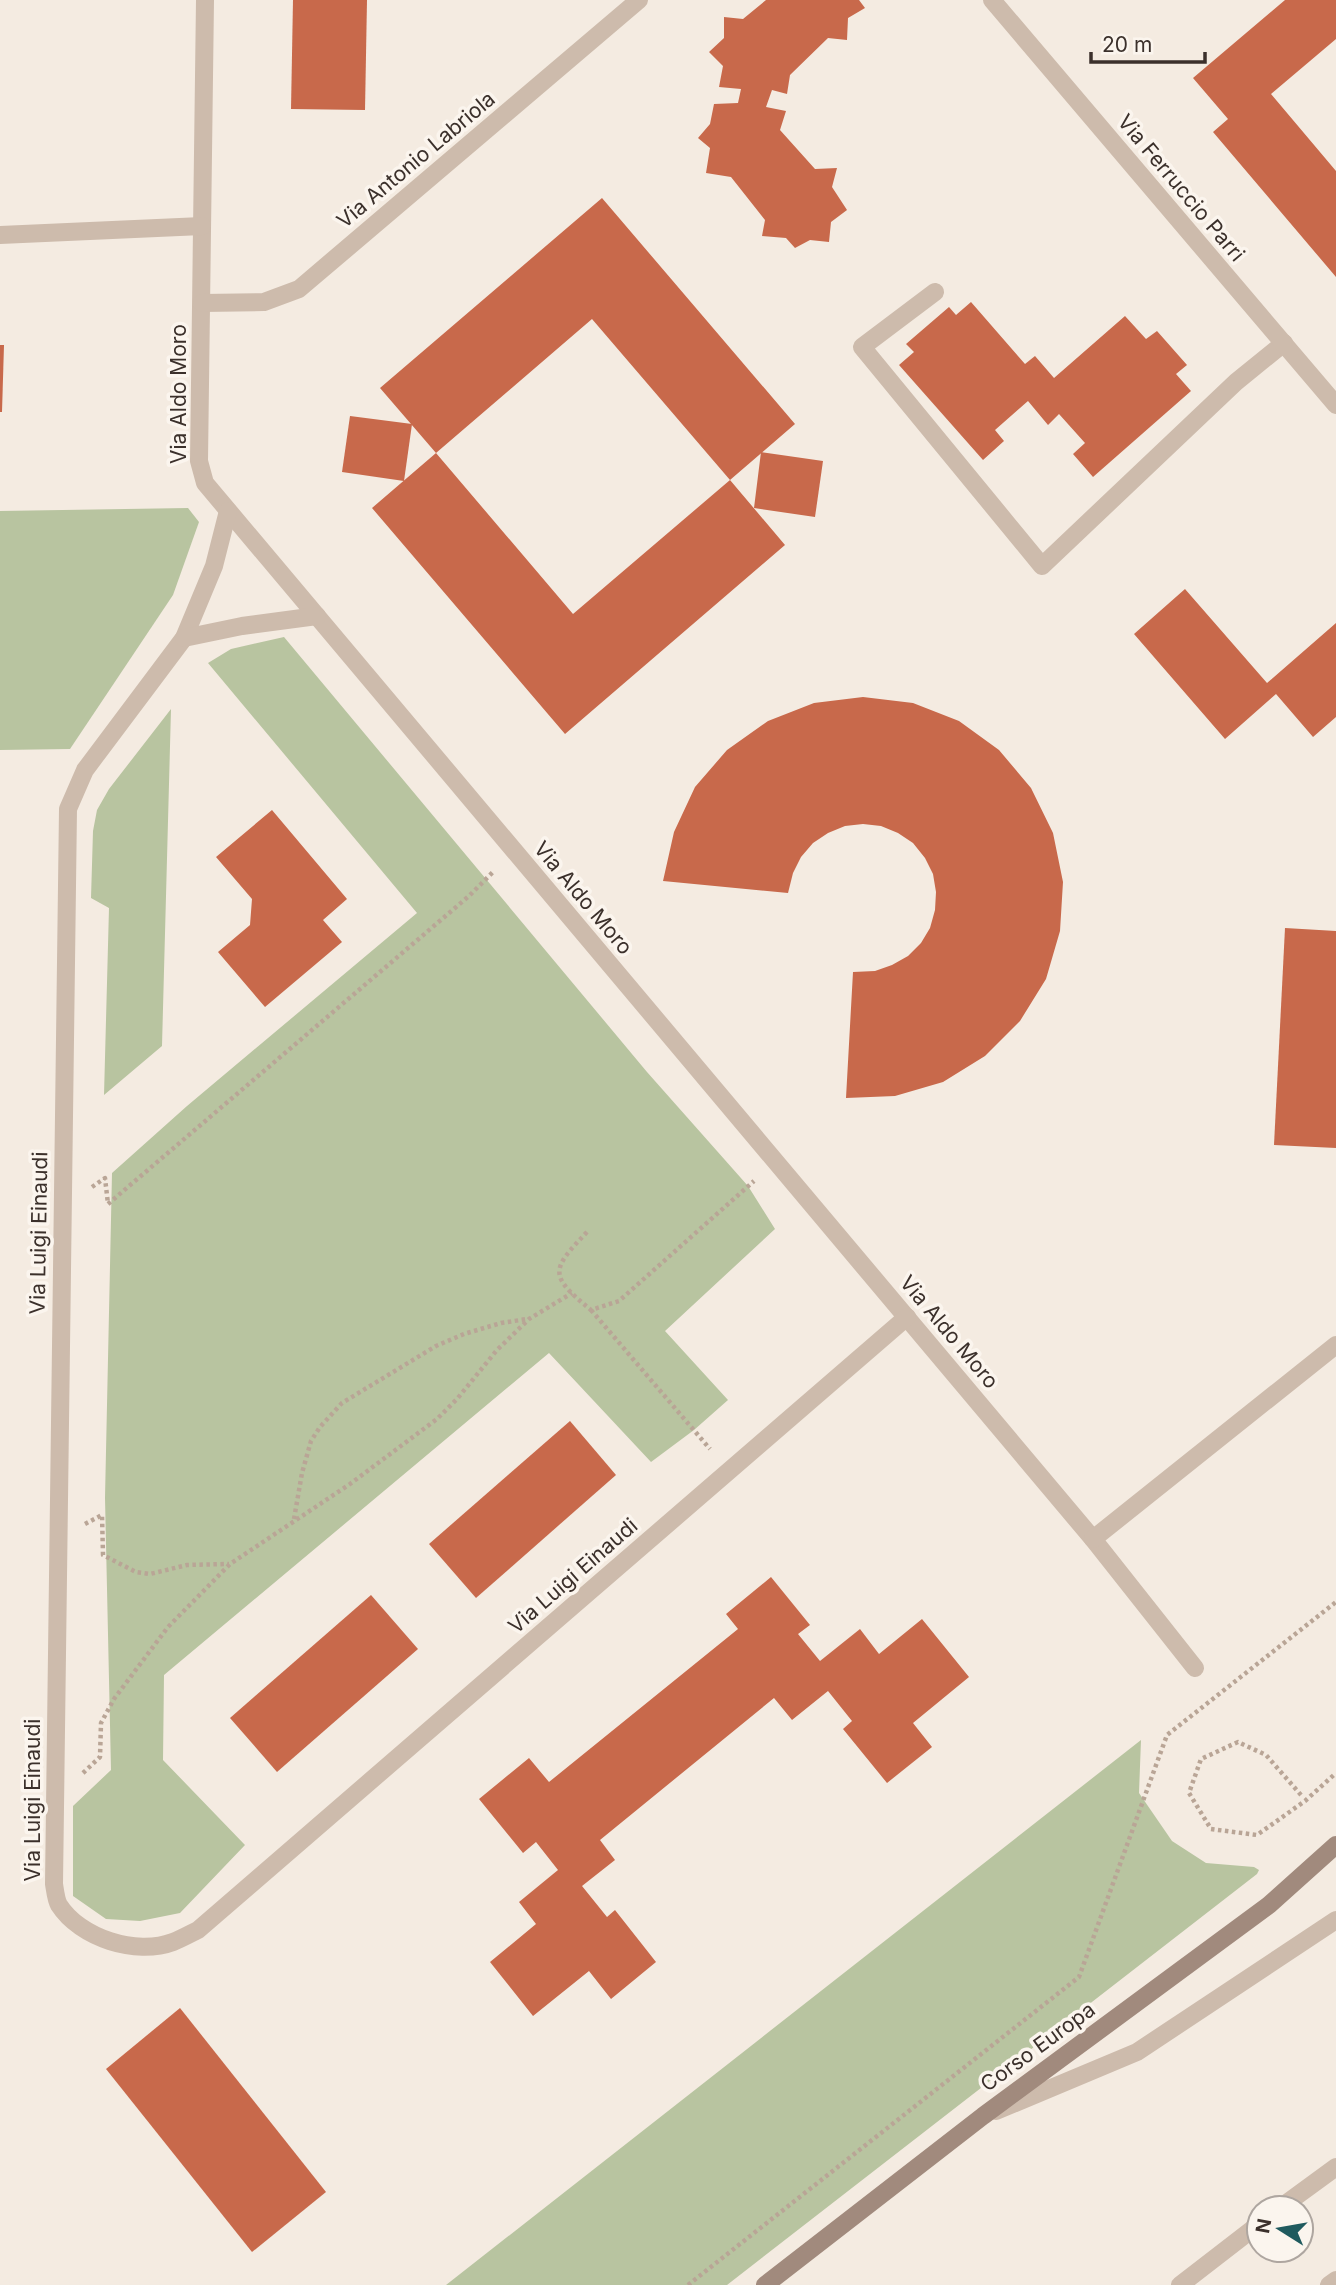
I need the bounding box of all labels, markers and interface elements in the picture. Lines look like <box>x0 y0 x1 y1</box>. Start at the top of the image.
scale bar <box>1091 21 1205 65</box>
text: 20 m <box>1102 32 1152 57</box>
street label: Via Antonio Labriola <box>332 86 500 233</box>
street label: Via Ferruccio Parri <box>1113 109 1250 266</box>
street label: Via Aldo Moro <box>166 324 191 464</box>
street label: Via Aldo Moro <box>529 836 638 959</box>
street label: Via Luigi Einaudi <box>25 1151 52 1315</box>
street label: Via Aldo Moro <box>895 1270 1004 1393</box>
street label: Via Luigi Einaudi <box>503 1513 642 1638</box>
street label: Via Luigi Einaudi <box>20 1719 45 1881</box>
street label: Corso Europa <box>976 1997 1100 2097</box>
north arrow <box>1245 2194 1315 2264</box>
text: N <box>1251 2217 1276 2235</box>

